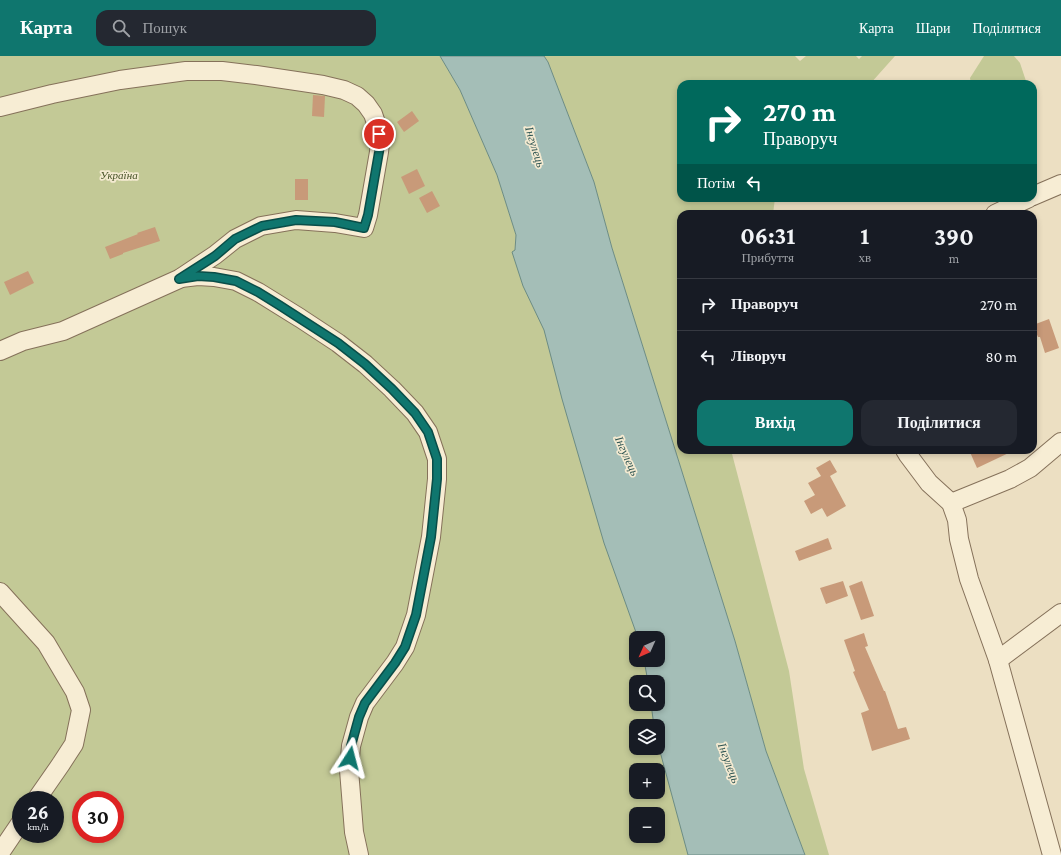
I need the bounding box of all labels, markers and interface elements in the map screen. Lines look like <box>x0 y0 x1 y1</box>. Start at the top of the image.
search box <box>96 10 376 46</box>
text: Карта <box>20 17 72 38</box>
icon: search <box>110 17 132 39</box>
text: Пошук <box>142 20 187 36</box>
text: Карта <box>859 20 894 36</box>
text: Шари <box>916 20 951 36</box>
text: Поділитися <box>973 20 1041 36</box>
icon: right <box>697 96 749 148</box>
text: 270 m <box>763 96 836 127</box>
pin <box>362 117 396 151</box>
icon: arrive <box>368 123 390 145</box>
water label: Інгулець <box>522 124 548 170</box>
text: Праворуч <box>763 129 837 149</box>
park label: Україна <box>100 169 138 181</box>
icon: left <box>743 172 765 194</box>
text: Потім <box>697 175 735 191</box>
text: 06:31 <box>740 222 795 249</box>
text: 1 <box>860 222 869 249</box>
text: 390 <box>934 223 974 250</box>
text: Прибуття <box>741 250 794 265</box>
text: хв <box>859 250 871 265</box>
text: m <box>949 251 959 266</box>
icon: right <box>697 294 719 316</box>
text: Праворуч <box>731 296 798 312</box>
text: 270 m <box>980 297 1017 313</box>
icon: left <box>697 346 719 368</box>
text: Ліворуч <box>731 348 786 364</box>
text: 80 m <box>986 349 1017 365</box>
button: Вихід <box>697 400 853 446</box>
button: Поділитися <box>861 400 1017 446</box>
water label: Інгулець <box>612 433 642 479</box>
north arrow <box>629 631 665 667</box>
map controls <box>629 631 665 843</box>
button: search <box>629 675 665 711</box>
button: layers <box>629 719 665 755</box>
position arrow <box>329 737 371 779</box>
water label: Інгулець <box>715 740 743 786</box>
button: + <box>629 763 665 799</box>
speed limit sign: 30 <box>72 791 124 843</box>
text: 26 <box>27 801 49 823</box>
button: − <box>629 807 665 843</box>
text: km/h <box>27 821 49 832</box>

